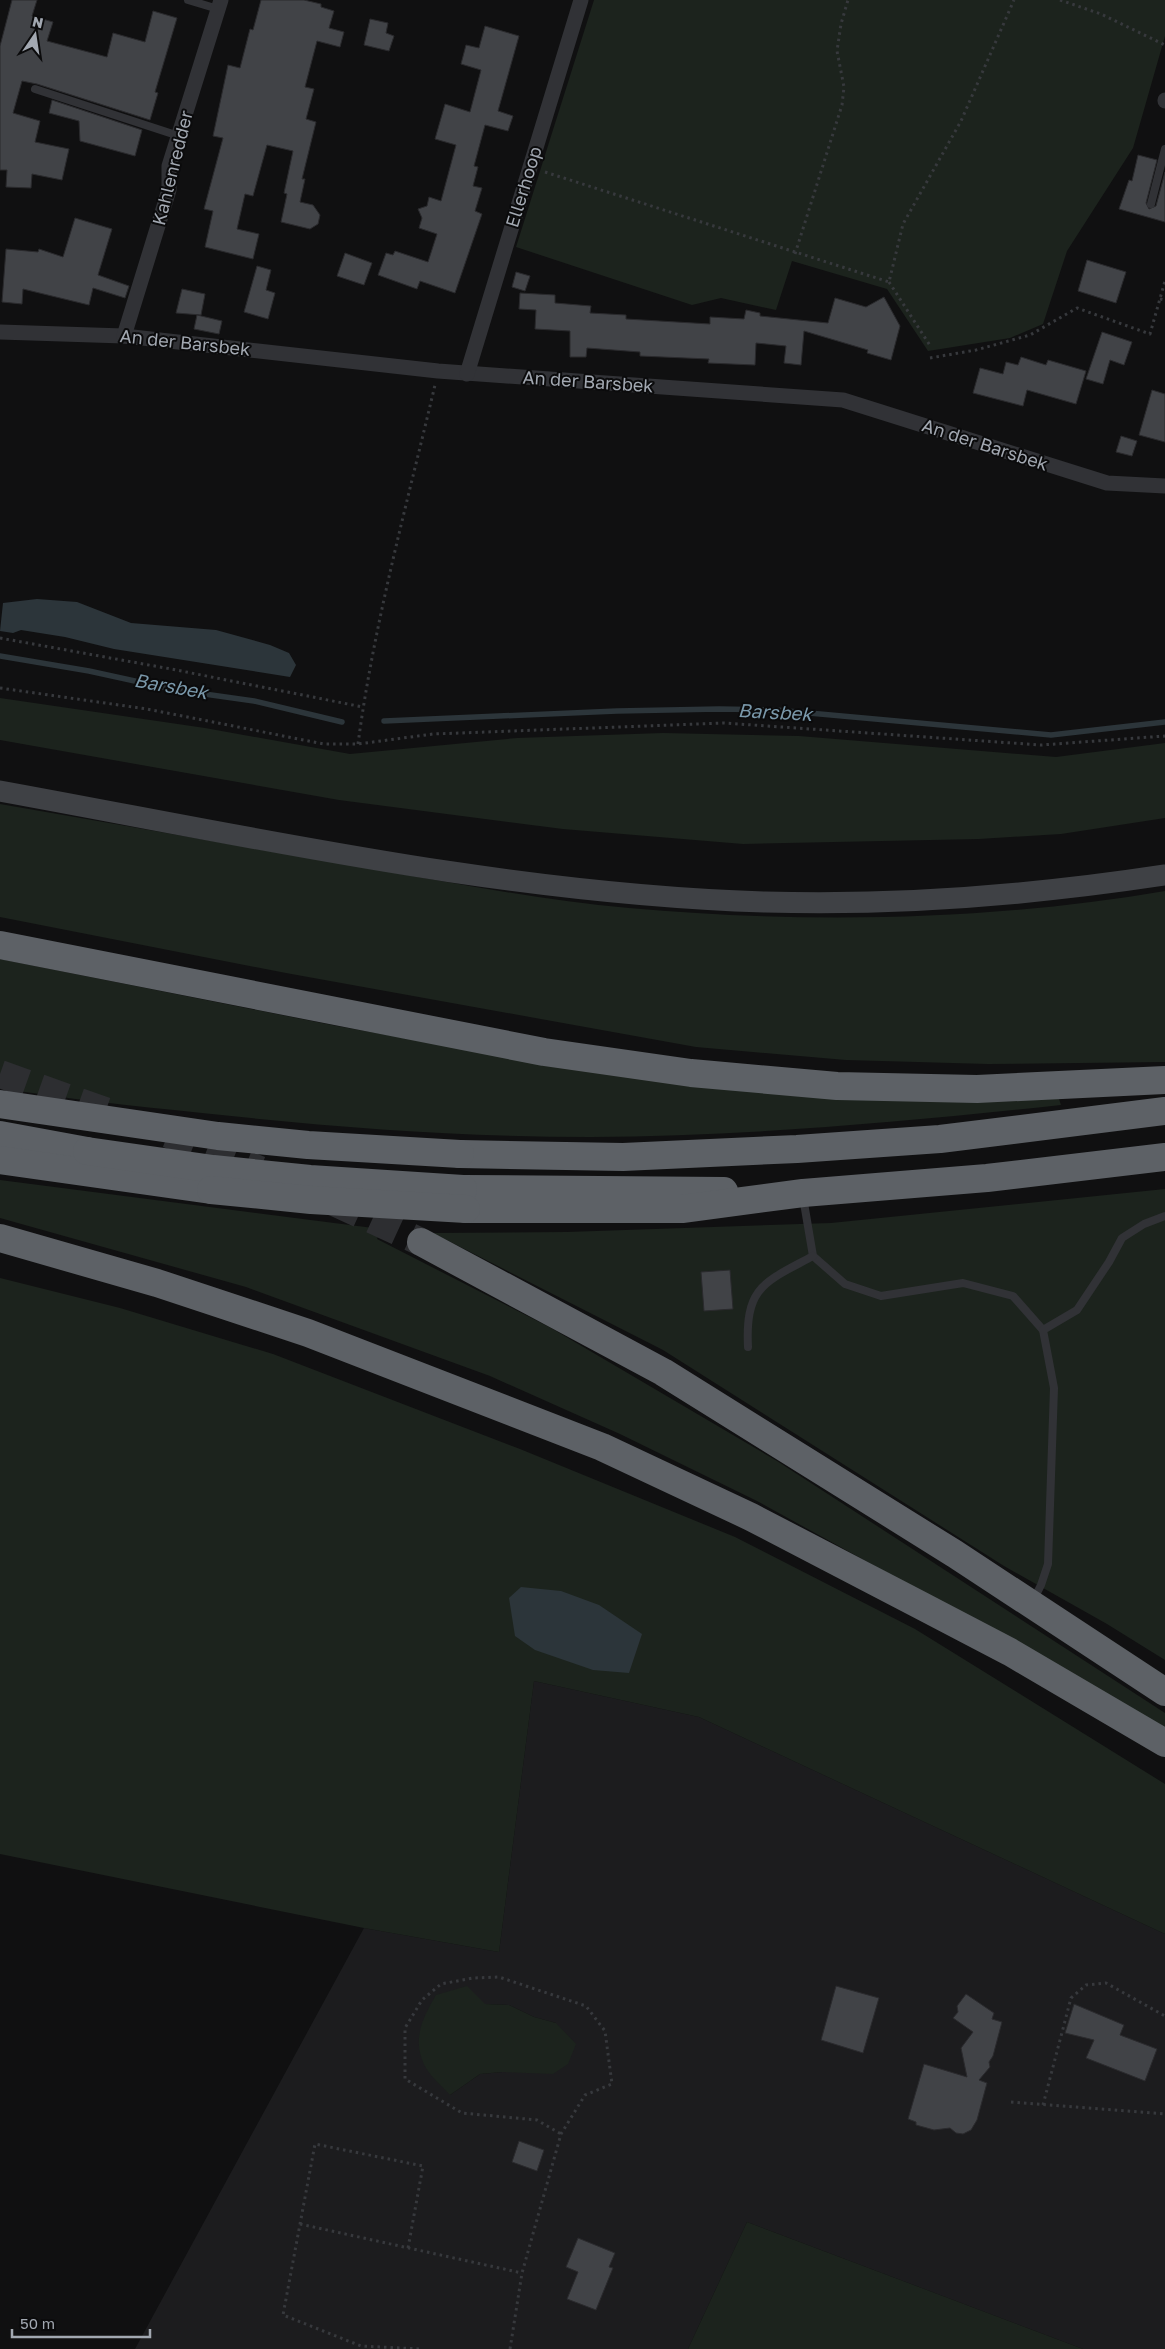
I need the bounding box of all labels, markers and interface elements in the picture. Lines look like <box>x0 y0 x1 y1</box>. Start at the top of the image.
north arrow <box>10 10 60 60</box>
text: N <box>31 12 45 31</box>
street label: Kahlenredder <box>147 108 197 227</box>
street label: Ellerhoop <box>500 144 546 230</box>
street label: An der Barsbek <box>119 324 251 360</box>
street label: An der Barsbek <box>522 365 654 397</box>
street label: An der Barsbek <box>920 413 1051 475</box>
water label: Barsbek <box>132 668 212 704</box>
water label: Barsbek <box>737 698 815 725</box>
scale bar <box>12 2306 150 2338</box>
text: 50 m <box>20 2314 55 2332</box>

